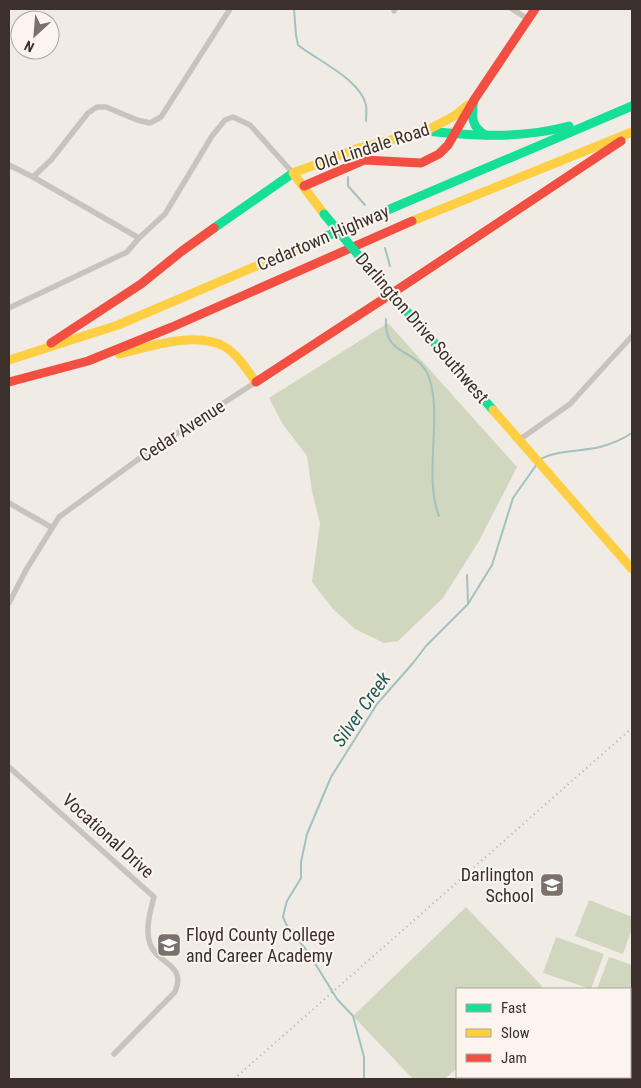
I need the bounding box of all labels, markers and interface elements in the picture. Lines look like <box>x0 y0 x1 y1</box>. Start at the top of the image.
north arrow <box>10 10 60 60</box>
text: N <box>22 38 37 56</box>
street label: Old Lindale Road <box>312 118 432 175</box>
street label: Cedartown Highway <box>254 200 392 275</box>
street label: Darlington Drive Southwest <box>351 248 493 407</box>
street label: Cedar Avenue <box>135 395 228 466</box>
water label: Silver Creek <box>327 667 396 751</box>
street label: Vocational Drive <box>58 789 158 882</box>
place label: Darlington School <box>461 864 534 906</box>
school or university icon: Darlington School <box>539 872 565 898</box>
place label: Floyd County College and Career Academy <box>186 924 335 966</box>
school or university icon: Floyd County College and Career Academy <box>156 932 182 958</box>
legend <box>456 988 631 1078</box>
text: Fast <box>501 999 526 1017</box>
text: Slow <box>501 1024 530 1042</box>
text: Jam <box>501 1049 527 1067</box>

